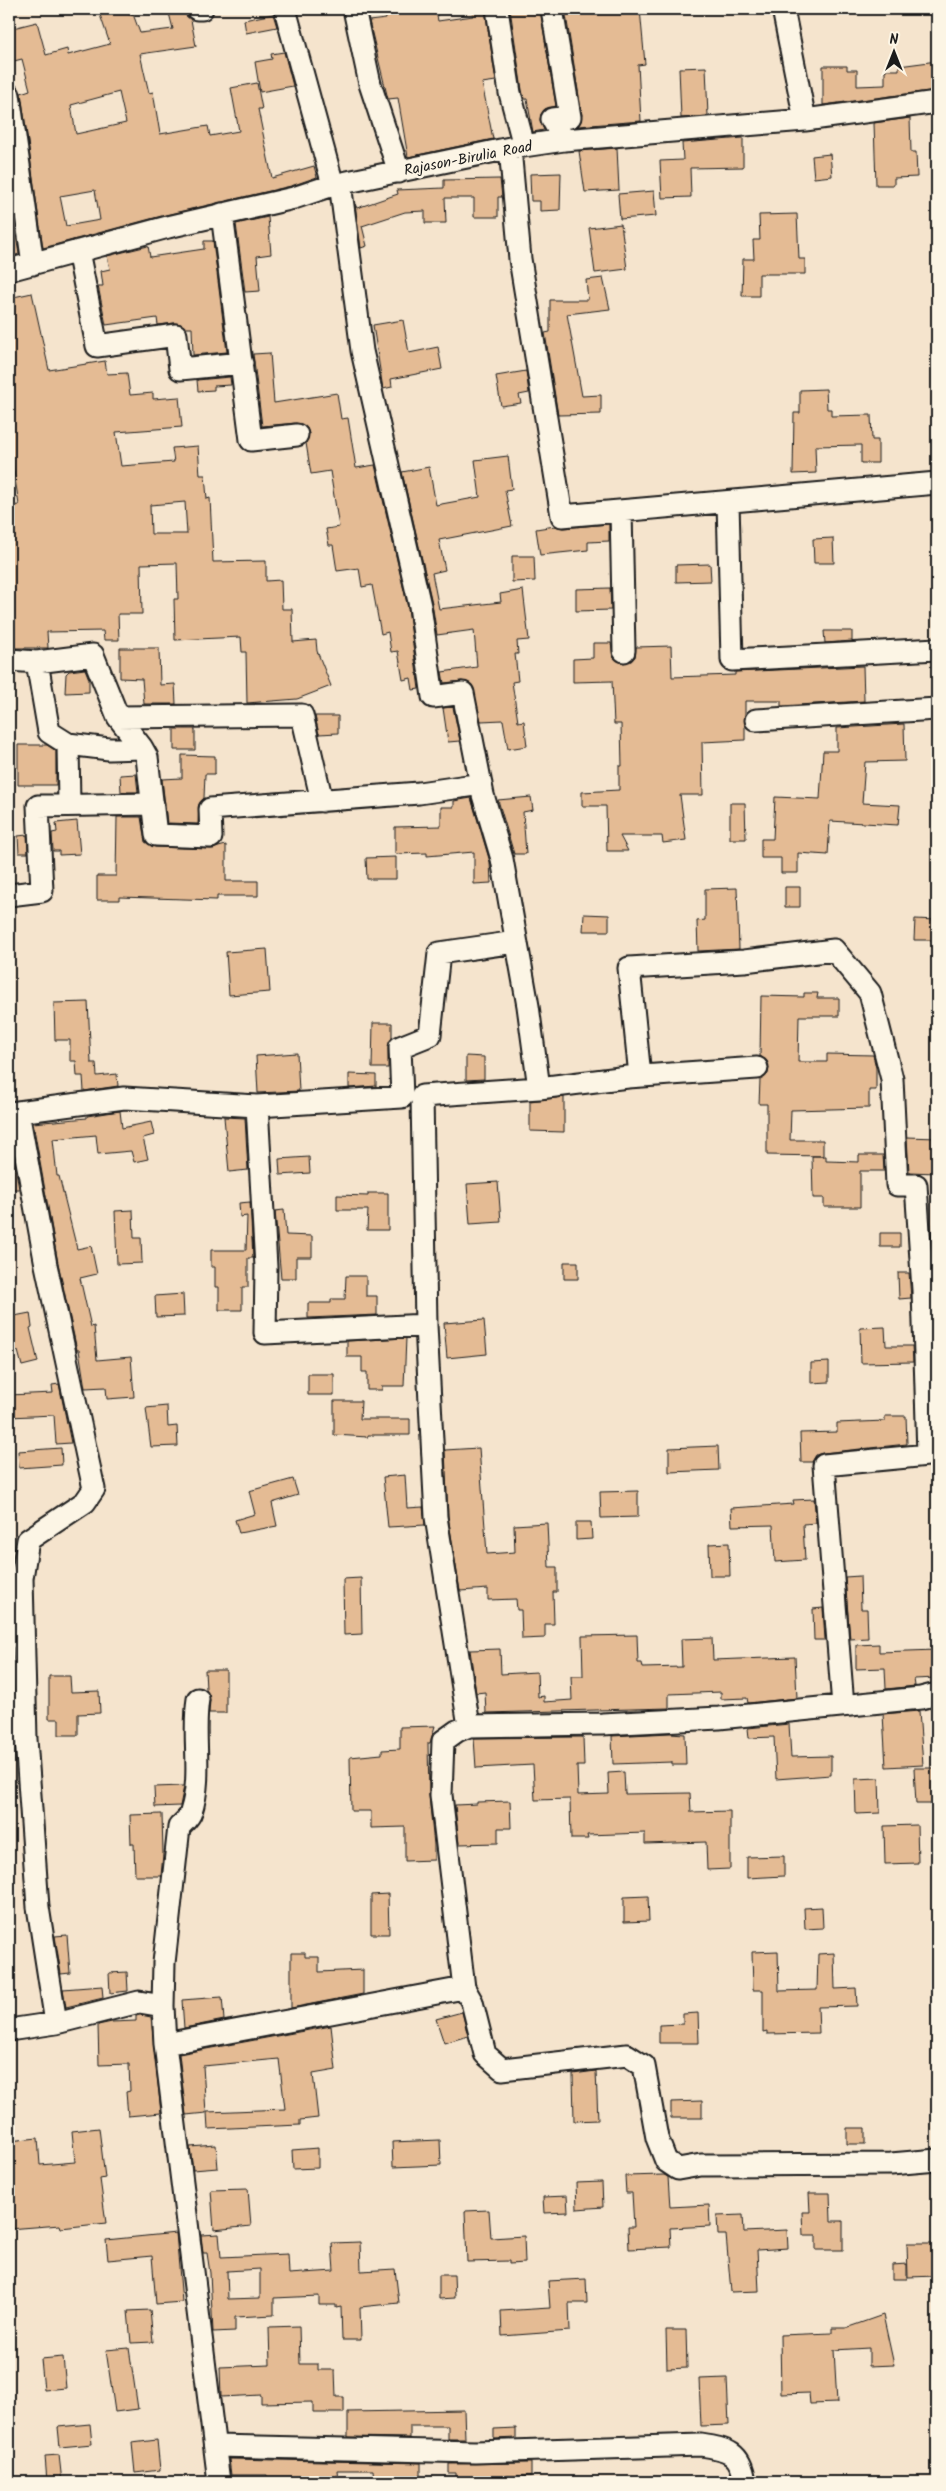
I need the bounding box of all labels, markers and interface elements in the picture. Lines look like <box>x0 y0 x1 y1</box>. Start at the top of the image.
north arrow <box>868 28 918 78</box>
text: N <box>890 29 899 51</box>
street label: Rajason-Birulia Road <box>402 135 535 183</box>

